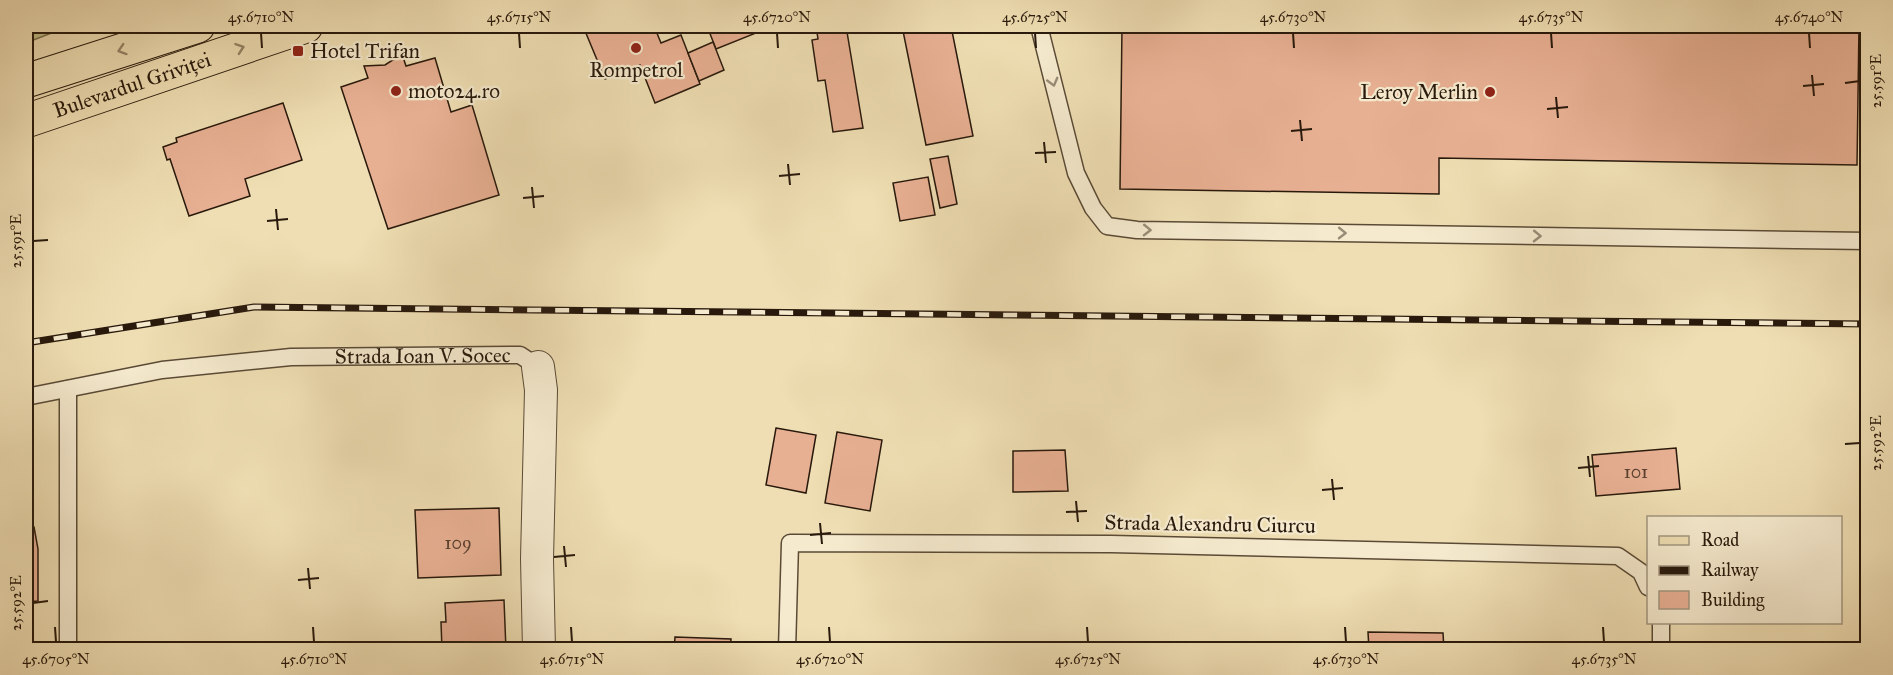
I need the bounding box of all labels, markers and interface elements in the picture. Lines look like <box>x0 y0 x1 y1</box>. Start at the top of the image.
text: 45.6710°N <box>228 8 295 26</box>
text: 45.6715°N <box>487 8 552 26</box>
text: 45.6720°N <box>743 8 811 26</box>
text: 45.6725°N <box>1002 8 1068 26</box>
text: 45.6730°N <box>1260 8 1327 26</box>
text: 45.6735°N <box>1519 8 1584 26</box>
text: 45.6740°N <box>1775 8 1844 26</box>
place label: Hotel Trifan <box>310 38 420 64</box>
marker: Rompetrol <box>629 41 643 55</box>
one-way arrow <box>117 42 128 55</box>
one-way arrow <box>234 43 245 55</box>
marker: Hotel Trifan <box>291 44 305 58</box>
street label: Bulevardul Griviței <box>50 46 214 124</box>
text: 25.591°E <box>1867 54 1885 108</box>
place label: Rompetrol <box>589 57 683 83</box>
one-way arrow <box>1045 77 1058 87</box>
place label: moto24.ro <box>408 78 500 104</box>
place label: Leroy Merlin <box>1360 79 1478 105</box>
marker: moto24.ro <box>389 84 403 98</box>
marker: Leroy Merlin <box>1483 85 1497 99</box>
text: 25.591°E <box>7 214 25 268</box>
one-way arrow <box>1142 224 1151 236</box>
one-way arrow <box>1337 227 1346 239</box>
one-way arrow <box>1532 230 1541 242</box>
street label: Strada Ioan V. Socec <box>335 342 511 370</box>
text: 25.592°E <box>1867 415 1885 471</box>
house number: 101 <box>1624 461 1648 483</box>
street label: Strada Alexandru Ciurcu <box>1104 509 1316 539</box>
legend <box>1647 516 1842 624</box>
text: Road <box>1701 529 1739 551</box>
house number: 109 <box>444 532 472 554</box>
text: Railway <box>1701 559 1759 581</box>
text: 25.592°E <box>7 575 25 631</box>
text: Building <box>1701 589 1765 612</box>
text: 45.6705°N <box>22 650 90 668</box>
text: 45.6710°N <box>281 650 348 668</box>
text: 45.6715°N <box>540 650 605 668</box>
text: 45.6720°N <box>796 650 864 668</box>
text: 45.6725°N <box>1055 650 1121 668</box>
text: 45.6730°N <box>1313 650 1380 668</box>
text: 45.6735°N <box>1572 650 1637 668</box>

